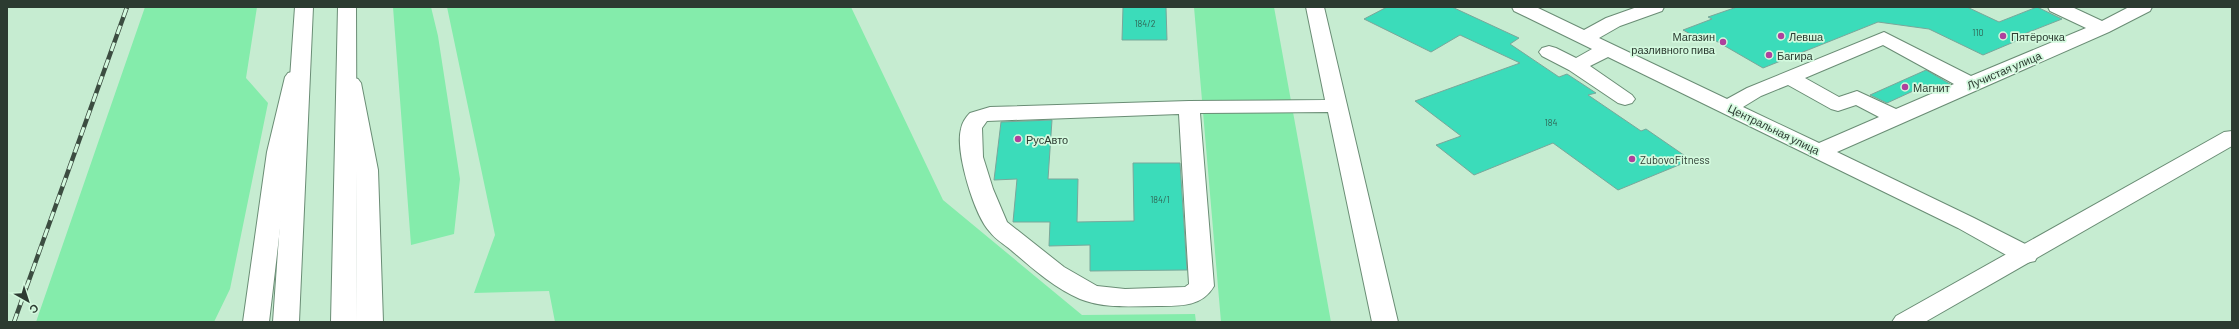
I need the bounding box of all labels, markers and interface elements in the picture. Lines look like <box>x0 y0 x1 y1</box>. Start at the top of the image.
house number: 184/2 <box>1134 18 1156 29</box>
house number: 110 <box>1972 27 1984 38</box>
place label: Магазин разливного пива <box>1631 30 1716 56</box>
place label: Левша <box>1789 30 1824 43</box>
place label: Пятёрочка <box>2011 30 2066 43</box>
marker: Левша <box>1776 31 1786 41</box>
marker: Пятёрочка <box>1998 31 2008 41</box>
marker: Магазин разливного пива <box>1718 37 1728 47</box>
street label: Лучистая улица <box>1965 48 2044 92</box>
place label: Багира <box>1777 49 1814 62</box>
marker: Багира <box>1764 50 1774 60</box>
place label: Магнит <box>1913 81 1950 94</box>
marker: Магнит <box>1900 82 1910 92</box>
street label: Центральная улица <box>1726 101 1823 157</box>
house number: 184 <box>1545 117 1557 128</box>
place label: РусАвто <box>1026 133 1068 146</box>
marker: РусАвто <box>1013 134 1023 144</box>
place label: ZubovoFitness <box>1640 153 1710 166</box>
marker: ZubovoFitness <box>1627 154 1637 164</box>
house number: 184/1 <box>1150 194 1170 205</box>
north arrow <box>8 281 48 321</box>
text: С <box>27 302 42 317</box>

